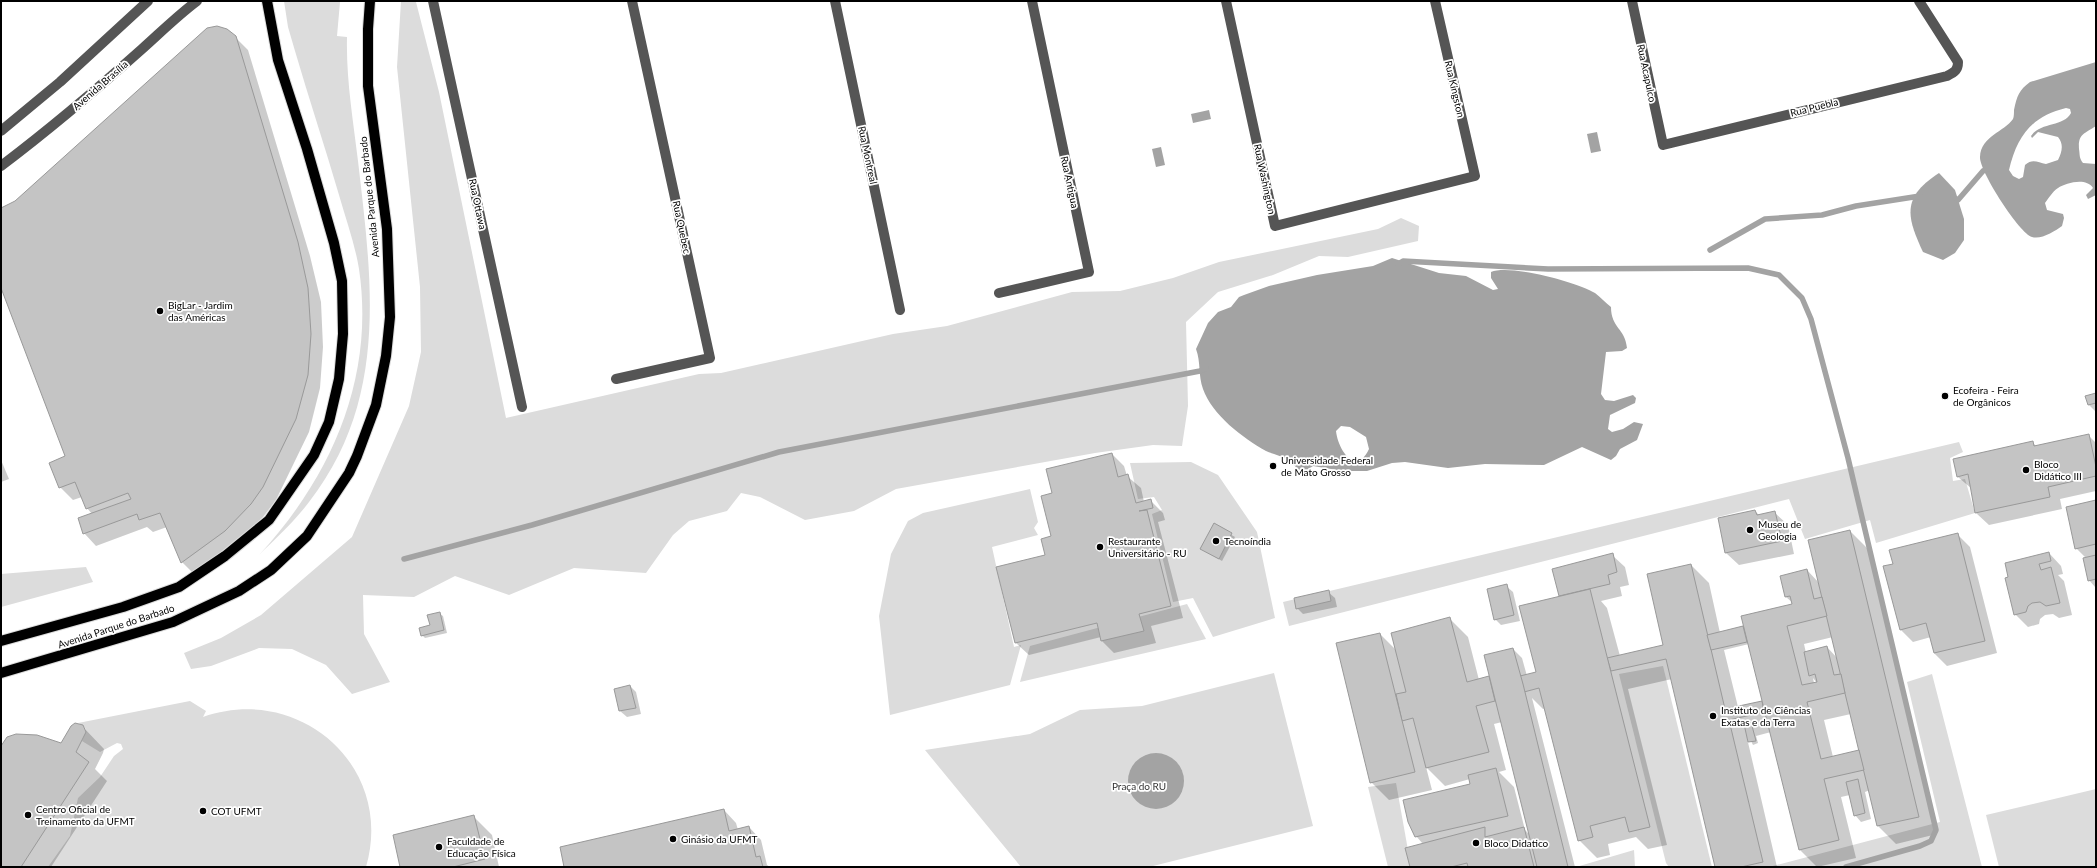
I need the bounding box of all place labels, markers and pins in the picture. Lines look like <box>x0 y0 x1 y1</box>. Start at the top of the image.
place label: BigLar - Jardim das Américas <box>168 299 233 323</box>
marker: BigLar - Jardim das Américas <box>155 306 165 316</box>
place label: Ecofeira - Feira de Orgânicos <box>1953 384 2019 408</box>
marker: Ecofeira - Feira de Orgânicos <box>1940 391 1950 401</box>
place label: Universidade Federal de Mato Grosso <box>1281 454 1373 478</box>
place label: Bloco Didático III <box>2034 458 2082 482</box>
marker: Universidade Federal de Mato Grosso <box>1268 461 1278 471</box>
marker: Bloco Didático III <box>2021 465 2031 475</box>
place label: Museu de Geologia <box>1758 518 1801 542</box>
marker: Museu de Geologia <box>1745 525 1755 535</box>
place label: Restaurante Universitário - RU <box>1108 535 1187 559</box>
place label: Tecnoíndia <box>1224 535 1271 547</box>
marker: Tecnoíndia <box>1211 536 1221 546</box>
marker: Restaurante Universitário - RU <box>1095 542 1105 552</box>
place label: Instituto de Ciências Exatas e da Terra <box>1721 704 1811 728</box>
marker: Instituto de Ciências Exatas e da Terra <box>1708 711 1718 721</box>
place label: Centro Oficial de Treinamento da UFMT <box>36 803 135 827</box>
place label: COT UFMT <box>211 805 262 817</box>
marker: COT UFMT <box>198 806 208 816</box>
marker: Centro Oficial de Treinamento da UFMT <box>23 810 33 820</box>
place label: Ginásio da UFMT <box>681 833 758 845</box>
marker: Ginásio da UFMT <box>668 834 678 844</box>
place label: Faculdade de Educação Física <box>447 835 516 859</box>
place label: Bloco Didatico <box>1484 837 1549 849</box>
marker: Bloco Didatico <box>1471 838 1481 848</box>
marker: Faculdade de Educação Física <box>434 842 444 852</box>

